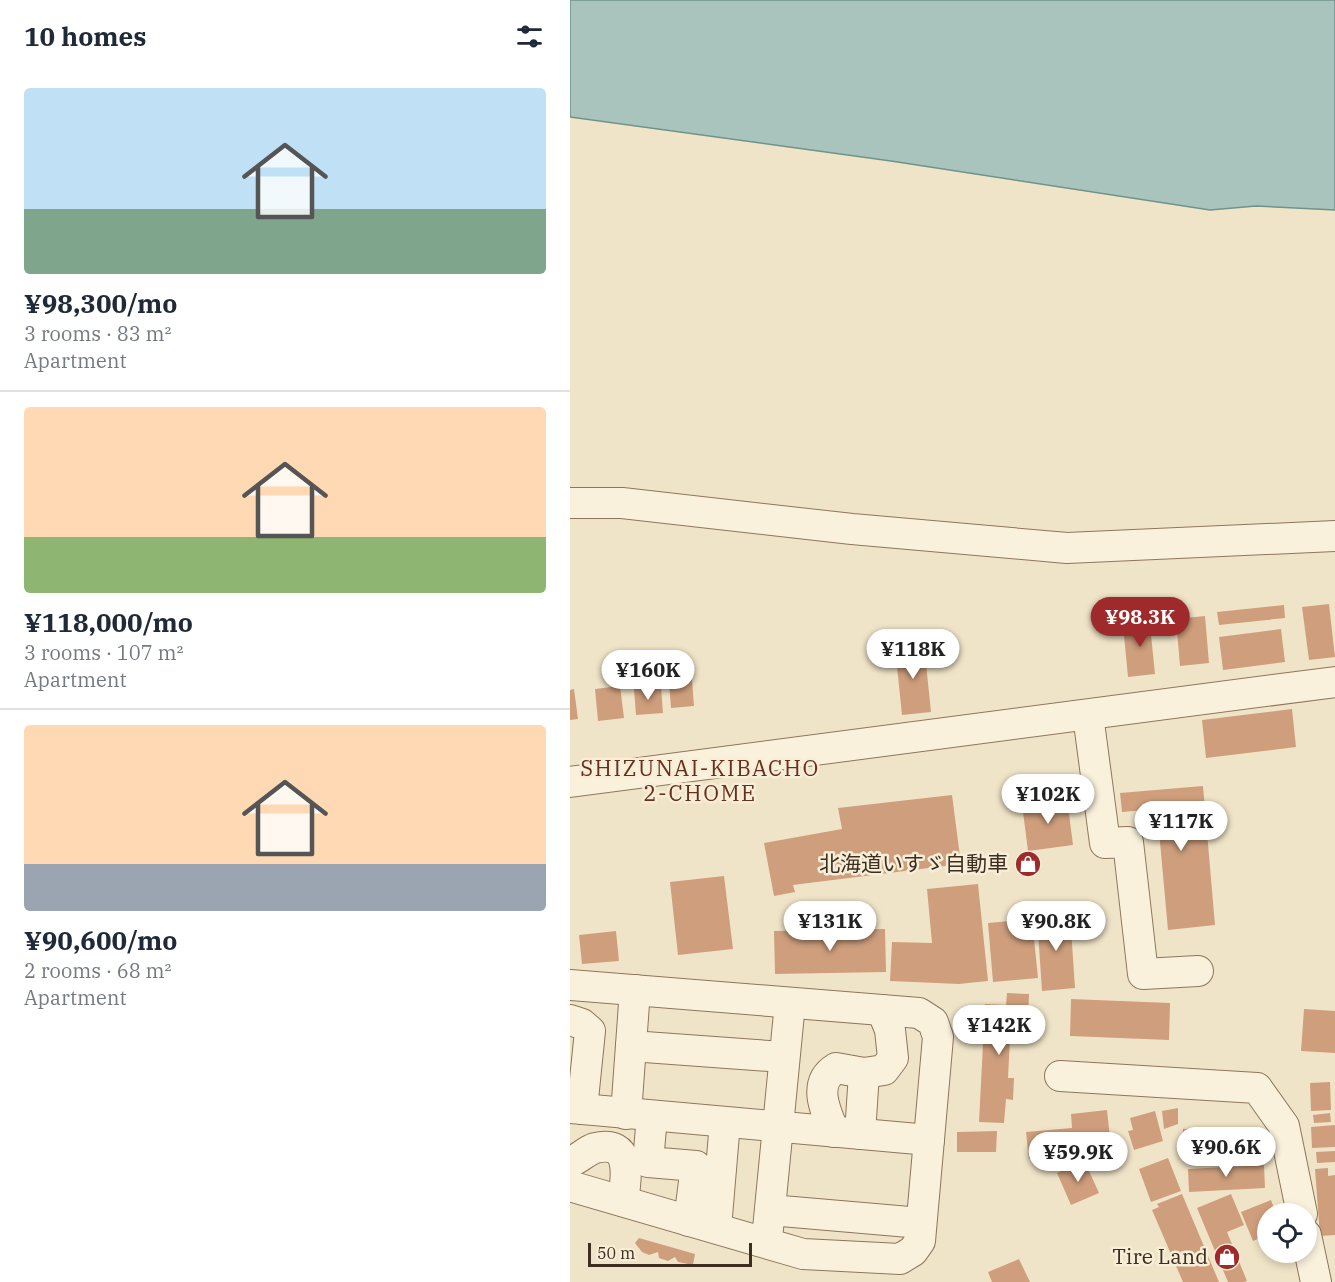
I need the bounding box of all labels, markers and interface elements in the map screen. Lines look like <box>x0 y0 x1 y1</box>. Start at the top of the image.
text: 10 homes <box>24 19 146 53</box>
icon: filters <box>513 20 546 53</box>
icon: home <box>231 127 339 235</box>
text: ¥98,300/mo <box>24 286 177 320</box>
text: 3 rooms · 83 m² <box>24 320 171 347</box>
text: Apartment <box>24 347 127 374</box>
icon: home <box>231 446 339 554</box>
pin: ¥98.3K <box>1091 597 1189 648</box>
text: ¥98.3K <box>1105 603 1175 630</box>
text: ¥118,000/mo <box>24 605 193 639</box>
pin: ¥118K <box>871 629 955 680</box>
text: ¥118K <box>881 635 945 662</box>
text: 3 rooms · 107 m² <box>24 639 183 666</box>
pin: ¥160K <box>606 650 690 701</box>
text: ¥160K <box>616 656 680 683</box>
text: Apartment <box>24 666 127 693</box>
district label: SHIZUNAI-KIBACHO 2-CHOME <box>580 753 820 807</box>
icon: home <box>231 764 339 872</box>
pin: ¥102K <box>1006 774 1090 825</box>
text: ¥102K <box>1016 780 1080 807</box>
pin: ¥117K <box>1139 801 1223 852</box>
text: ¥117K <box>1149 807 1213 834</box>
place label: 北海道いすゞ自動車 <box>819 849 1008 877</box>
shop icon: 北海道いすゞ自動車 <box>1013 849 1043 879</box>
pin: ¥131K <box>788 901 872 952</box>
pin: ¥90.8K <box>1007 901 1105 952</box>
text: ¥131K <box>798 907 862 934</box>
text: ¥90.8K <box>1021 907 1091 934</box>
text: ¥90,600/mo <box>24 923 177 957</box>
text: 2 rooms · 68 m² <box>24 957 171 984</box>
text: Apartment <box>24 984 127 1011</box>
pin: ¥142K <box>957 1005 1041 1056</box>
text: ¥142K <box>967 1011 1031 1038</box>
pin: ¥90.6K <box>1177 1127 1275 1178</box>
pin: ¥59.9K <box>1029 1132 1127 1183</box>
text: ¥90.6K <box>1191 1133 1261 1160</box>
text: ¥59.9K <box>1043 1138 1113 1165</box>
map controls <box>1257 1203 1317 1263</box>
button: locate <box>1257 1203 1317 1263</box>
scale bar <box>588 1240 752 1268</box>
place label: Tire Land <box>1112 1242 1208 1270</box>
shop icon: Tire Land <box>1212 1242 1242 1272</box>
text: 50 m <box>597 1243 635 1263</box>

